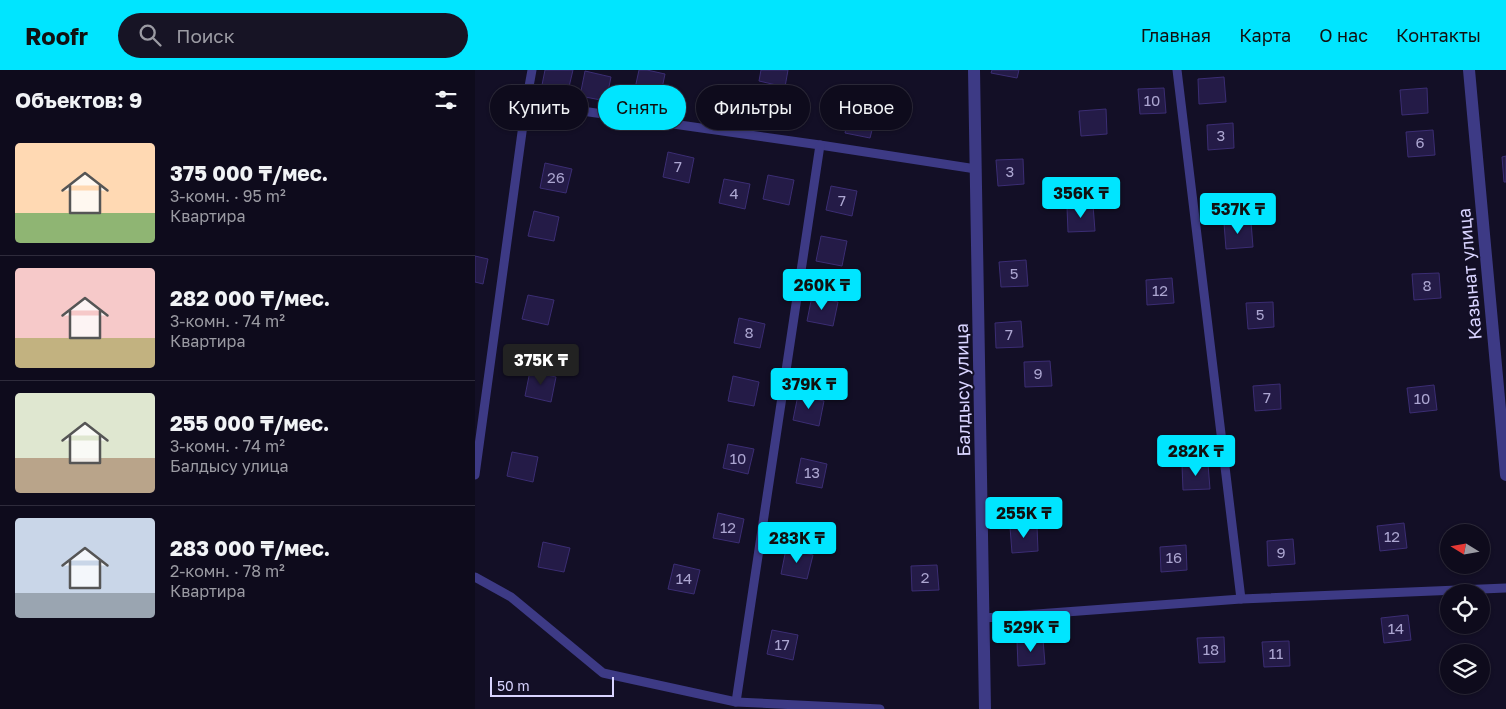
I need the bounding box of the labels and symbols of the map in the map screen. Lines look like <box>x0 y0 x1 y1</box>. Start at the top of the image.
house number: 10 <box>1144 91 1160 109</box>
house number: 3 <box>1217 126 1225 144</box>
house number: 6 <box>1415 133 1425 151</box>
house number: 7 <box>674 157 682 175</box>
house number: 3 <box>1006 162 1014 180</box>
house number: 26 <box>547 168 565 186</box>
pin: 356K ₸ <box>1040 176 1122 219</box>
house number: 4 <box>729 184 739 202</box>
house number: 7 <box>838 191 846 209</box>
pin: 537K ₸ <box>1197 192 1279 235</box>
street label: Казынат улица <box>1452 207 1486 341</box>
house number: 5 <box>1010 264 1018 282</box>
pin: 260K ₸ <box>781 268 863 311</box>
house number: 8 <box>1422 276 1432 294</box>
house number: 12 <box>1152 281 1168 299</box>
house number: 5 <box>1256 305 1264 323</box>
house number: 8 <box>744 323 754 341</box>
street label: Балдысу улица <box>950 323 974 457</box>
house number: 7 <box>1005 325 1013 343</box>
pin: 375K ₸ <box>500 344 582 386</box>
house number: 9 <box>1033 364 1043 382</box>
pin: 379K ₸ <box>768 368 850 410</box>
house number: 7 <box>1263 388 1271 406</box>
house number: 10 <box>1414 389 1430 407</box>
pin: 282K ₸ <box>1155 434 1237 477</box>
house number: 10 <box>730 449 746 467</box>
house number: 13 <box>804 463 820 481</box>
pin: 255K ₸ <box>983 496 1065 539</box>
house number: 12 <box>720 518 736 536</box>
pin: 283K ₸ <box>756 522 838 564</box>
north arrow <box>1440 524 1490 574</box>
house number: 12 <box>1384 527 1400 545</box>
house number: 9 <box>1276 543 1286 561</box>
house number: 16 <box>1166 548 1182 566</box>
house number: 2 <box>921 568 929 586</box>
house number: 14 <box>676 569 692 587</box>
pin: 529K ₸ <box>990 610 1072 653</box>
house number: 14 <box>1388 619 1404 637</box>
house number: 17 <box>774 635 790 653</box>
house number: 18 <box>1203 640 1219 658</box>
house number: 11 <box>1269 644 1283 662</box>
scale bar <box>490 674 614 697</box>

